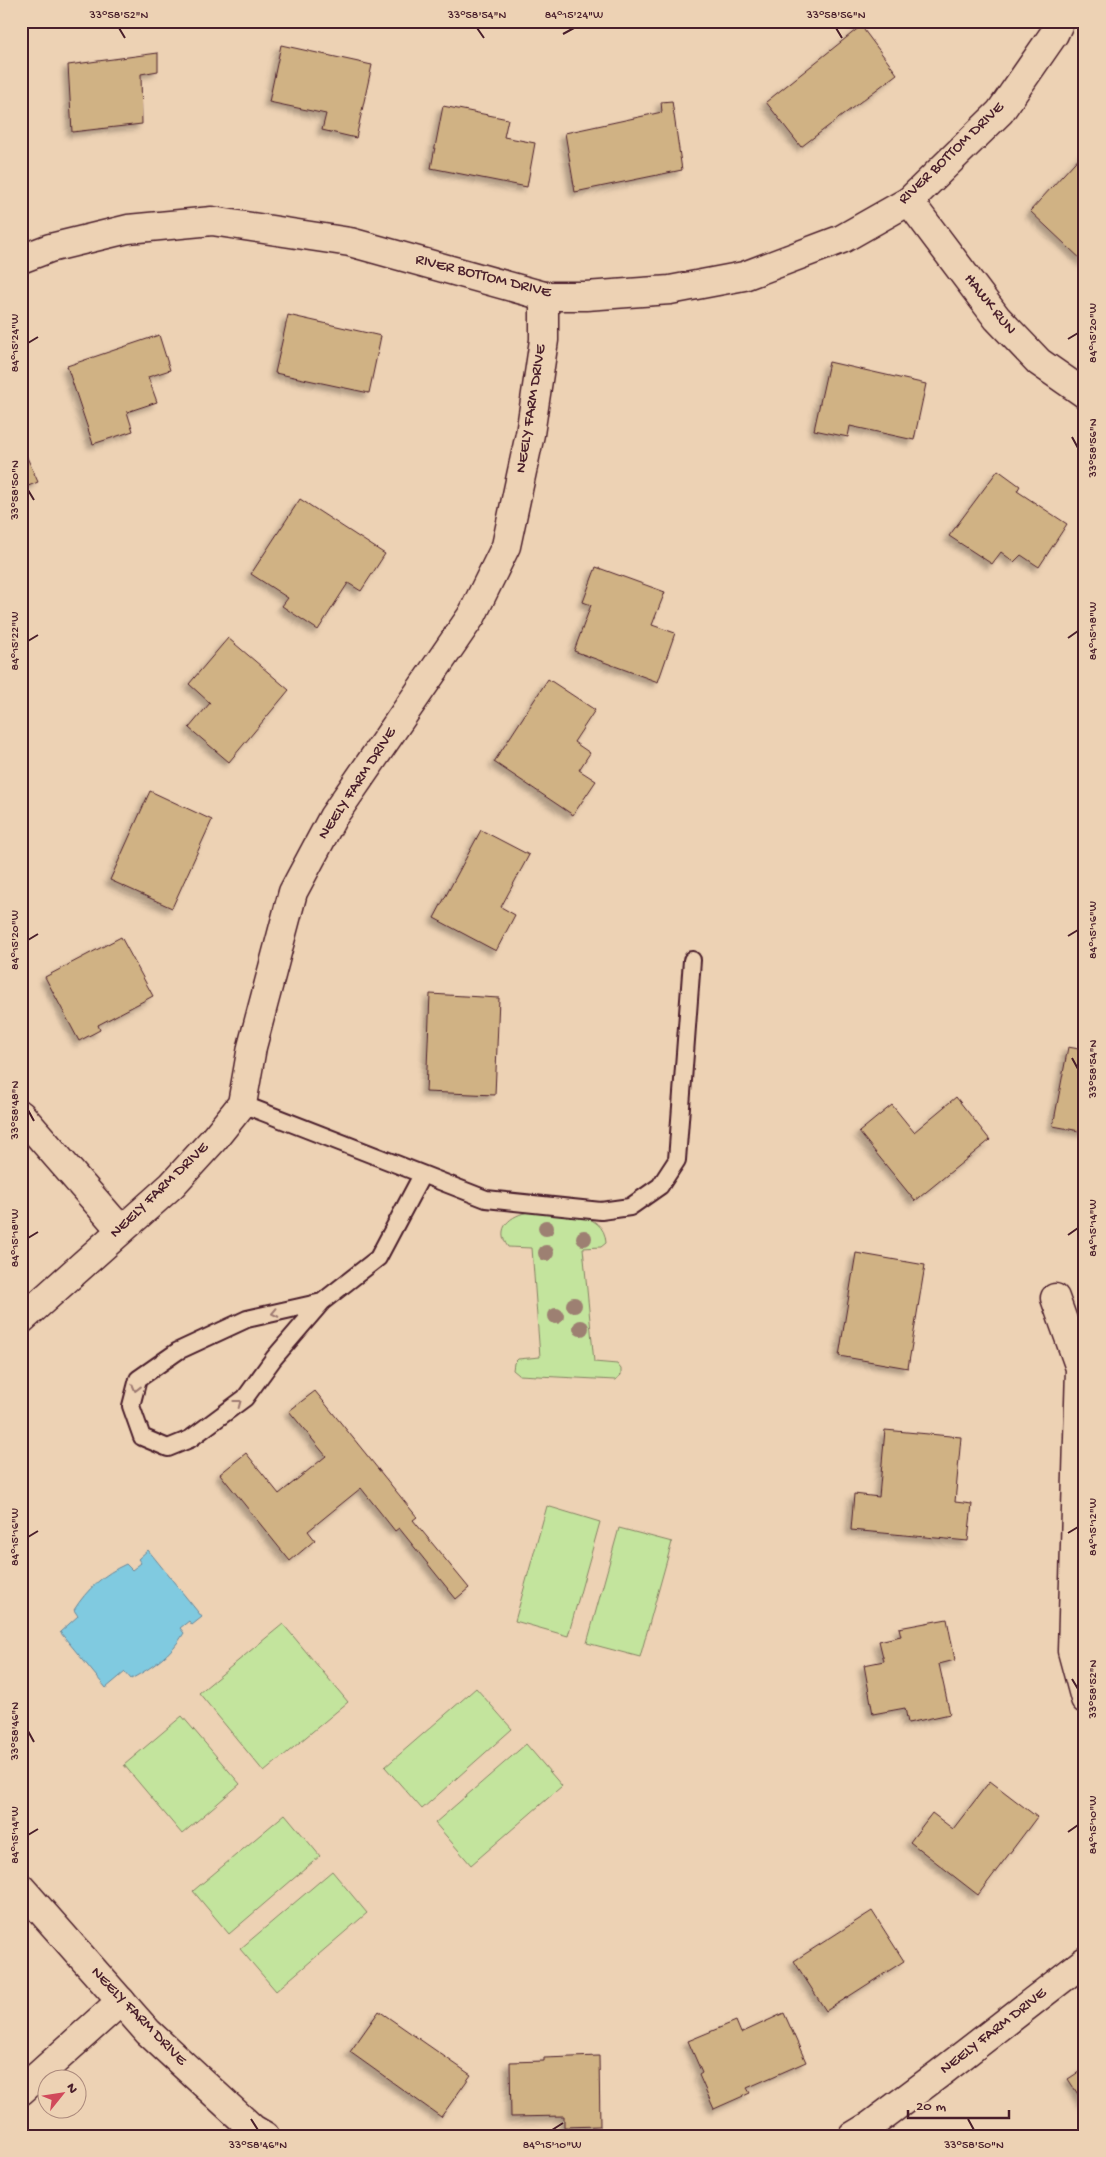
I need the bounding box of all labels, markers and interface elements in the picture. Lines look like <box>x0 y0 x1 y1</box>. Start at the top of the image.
text: 33°58'52"N <box>89 9 149 23</box>
text: 33°58'54"N <box>447 9 506 23</box>
text: 84°15'24"W <box>545 9 603 23</box>
text: 33°58'56"N <box>806 9 866 23</box>
street label: RIVER BOTTOM DRIVE <box>895 98 1009 209</box>
street label: RIVER BOTTOM DRIVE <box>413 251 554 303</box>
street label: HAWK RUN <box>959 271 1019 339</box>
text: 84°15'20"W <box>1087 303 1101 363</box>
text: 84°15'24"W <box>9 314 23 372</box>
street label: NEELY FARM DRIVE <box>512 342 552 475</box>
text: 33°58'56"N <box>1087 418 1101 479</box>
text: 33°58'50"N <box>9 460 23 521</box>
text: 84°15'18"W <box>1087 602 1101 660</box>
text: 84°15'22"W <box>9 612 23 670</box>
street label: NEELY FARM DRIVE <box>315 723 402 844</box>
text: 84°15'16"W <box>1087 901 1101 959</box>
text: 84°15'20"W <box>9 910 23 970</box>
text: 33°58'54"N <box>1087 1040 1101 1099</box>
text: 33°58'48"N <box>9 1080 23 1140</box>
street label: NEELY FARM DRIVE <box>107 1138 214 1243</box>
text: 84°15'14"W <box>1087 1199 1101 1257</box>
text: 84°15'18"W <box>9 1209 23 1267</box>
one-way arrow <box>270 1307 279 1317</box>
one-way arrow <box>131 1383 141 1391</box>
one-way arrow <box>232 1401 241 1409</box>
text: 84°15'12"W <box>1087 1498 1101 1556</box>
text: 84°15'16"W <box>9 1508 23 1566</box>
text: 33°58'52"N <box>1087 1659 1101 1719</box>
text: 33°58'46"N <box>9 1702 23 1761</box>
text: 84°15'10"W <box>1087 1796 1101 1854</box>
text: 84°15'14"W <box>9 1806 23 1864</box>
street label: NEELY FARM DRIVE <box>86 1964 191 2071</box>
street label: NEELY FARM DRIVE <box>937 1984 1052 2079</box>
north arrow <box>38 2070 88 2120</box>
text: N <box>61 2081 81 2097</box>
scale bar <box>908 2087 1010 2119</box>
text: 20 m <box>916 2098 946 2116</box>
text: 33°58'46"N <box>228 2139 287 2153</box>
text: 84°15'10"W <box>523 2139 581 2153</box>
text: 33°58'50"N <box>943 2139 1004 2153</box>

